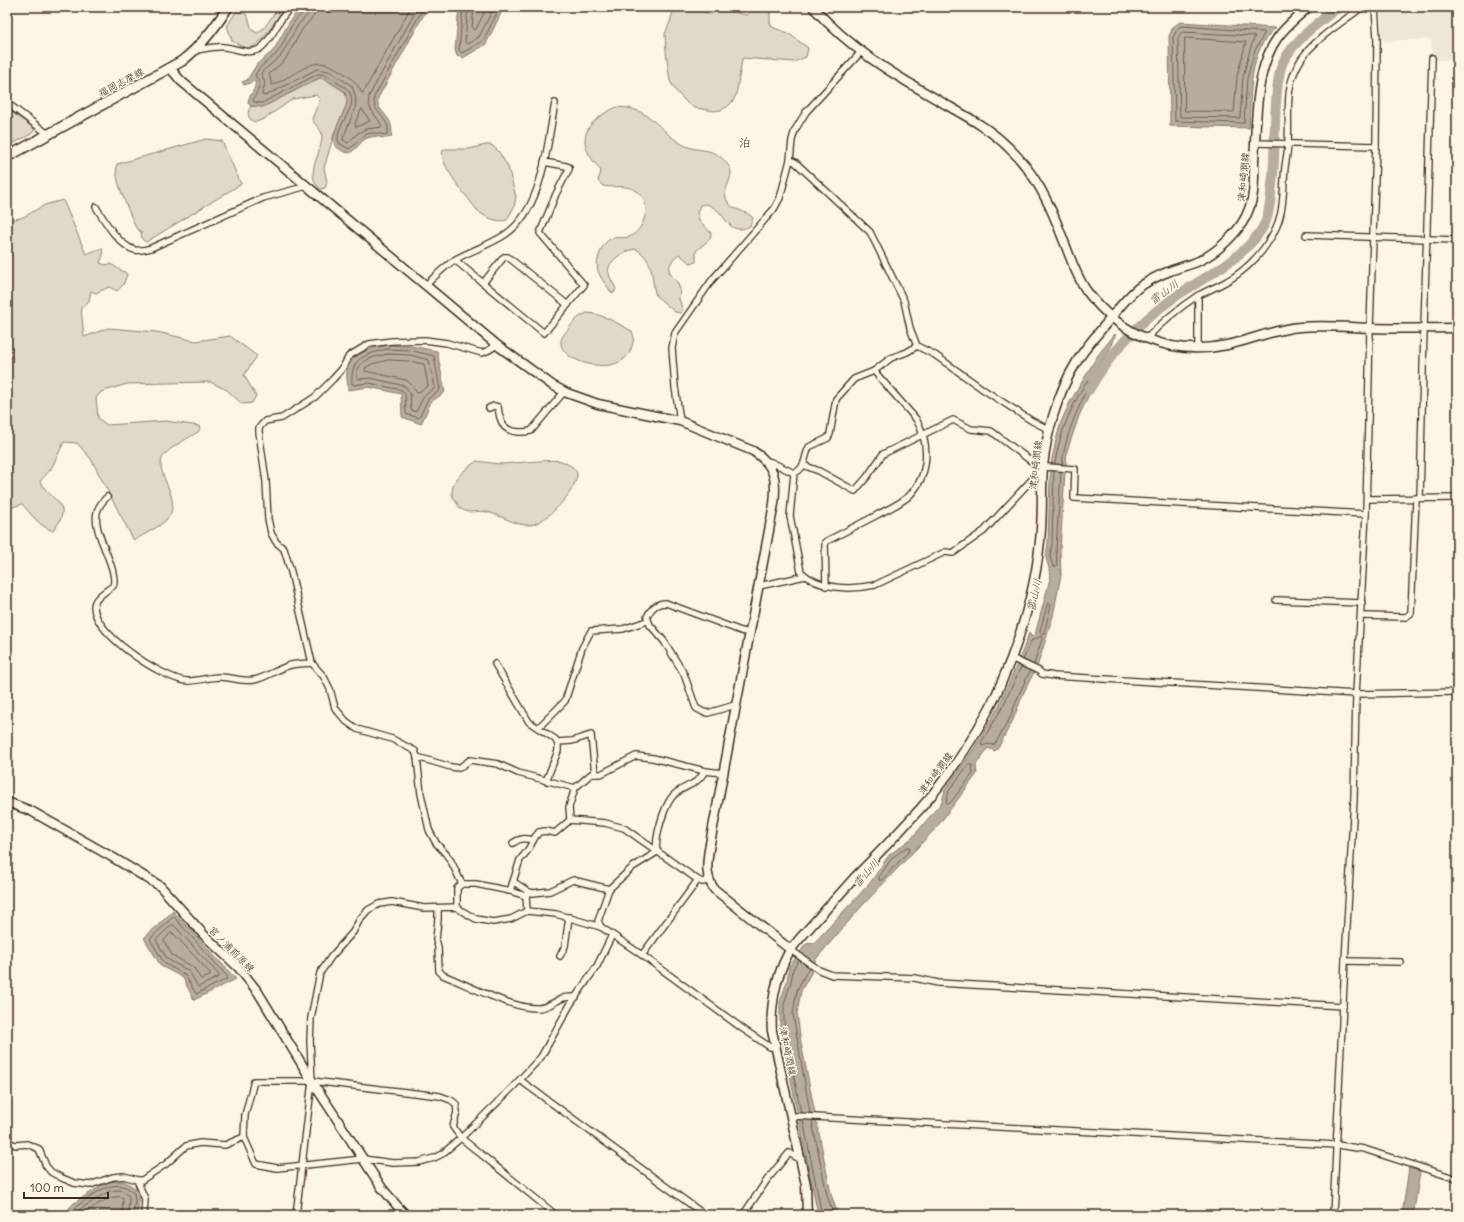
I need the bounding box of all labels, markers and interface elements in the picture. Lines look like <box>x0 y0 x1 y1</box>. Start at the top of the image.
street label: 福岡志摩線 <box>96 65 146 100</box>
district label: 泊 <box>739 135 751 150</box>
street label: 津和崎潤線 <box>1235 152 1252 203</box>
water label: 雷山川 <box>1147 277 1181 307</box>
street label: 津和崎潤線 <box>1026 439 1045 491</box>
water label: 雷山川 <box>1023 577 1045 613</box>
street label: 津和崎潤線 <box>915 749 956 797</box>
water label: 雷山川 <box>850 856 882 890</box>
street label: 宮ノ浦前原線 <box>206 924 257 975</box>
street label: 津和崎潤線 <box>776 1025 799 1077</box>
scale bar <box>24 1174 108 1200</box>
text: 100 m <box>30 1180 64 1195</box>

